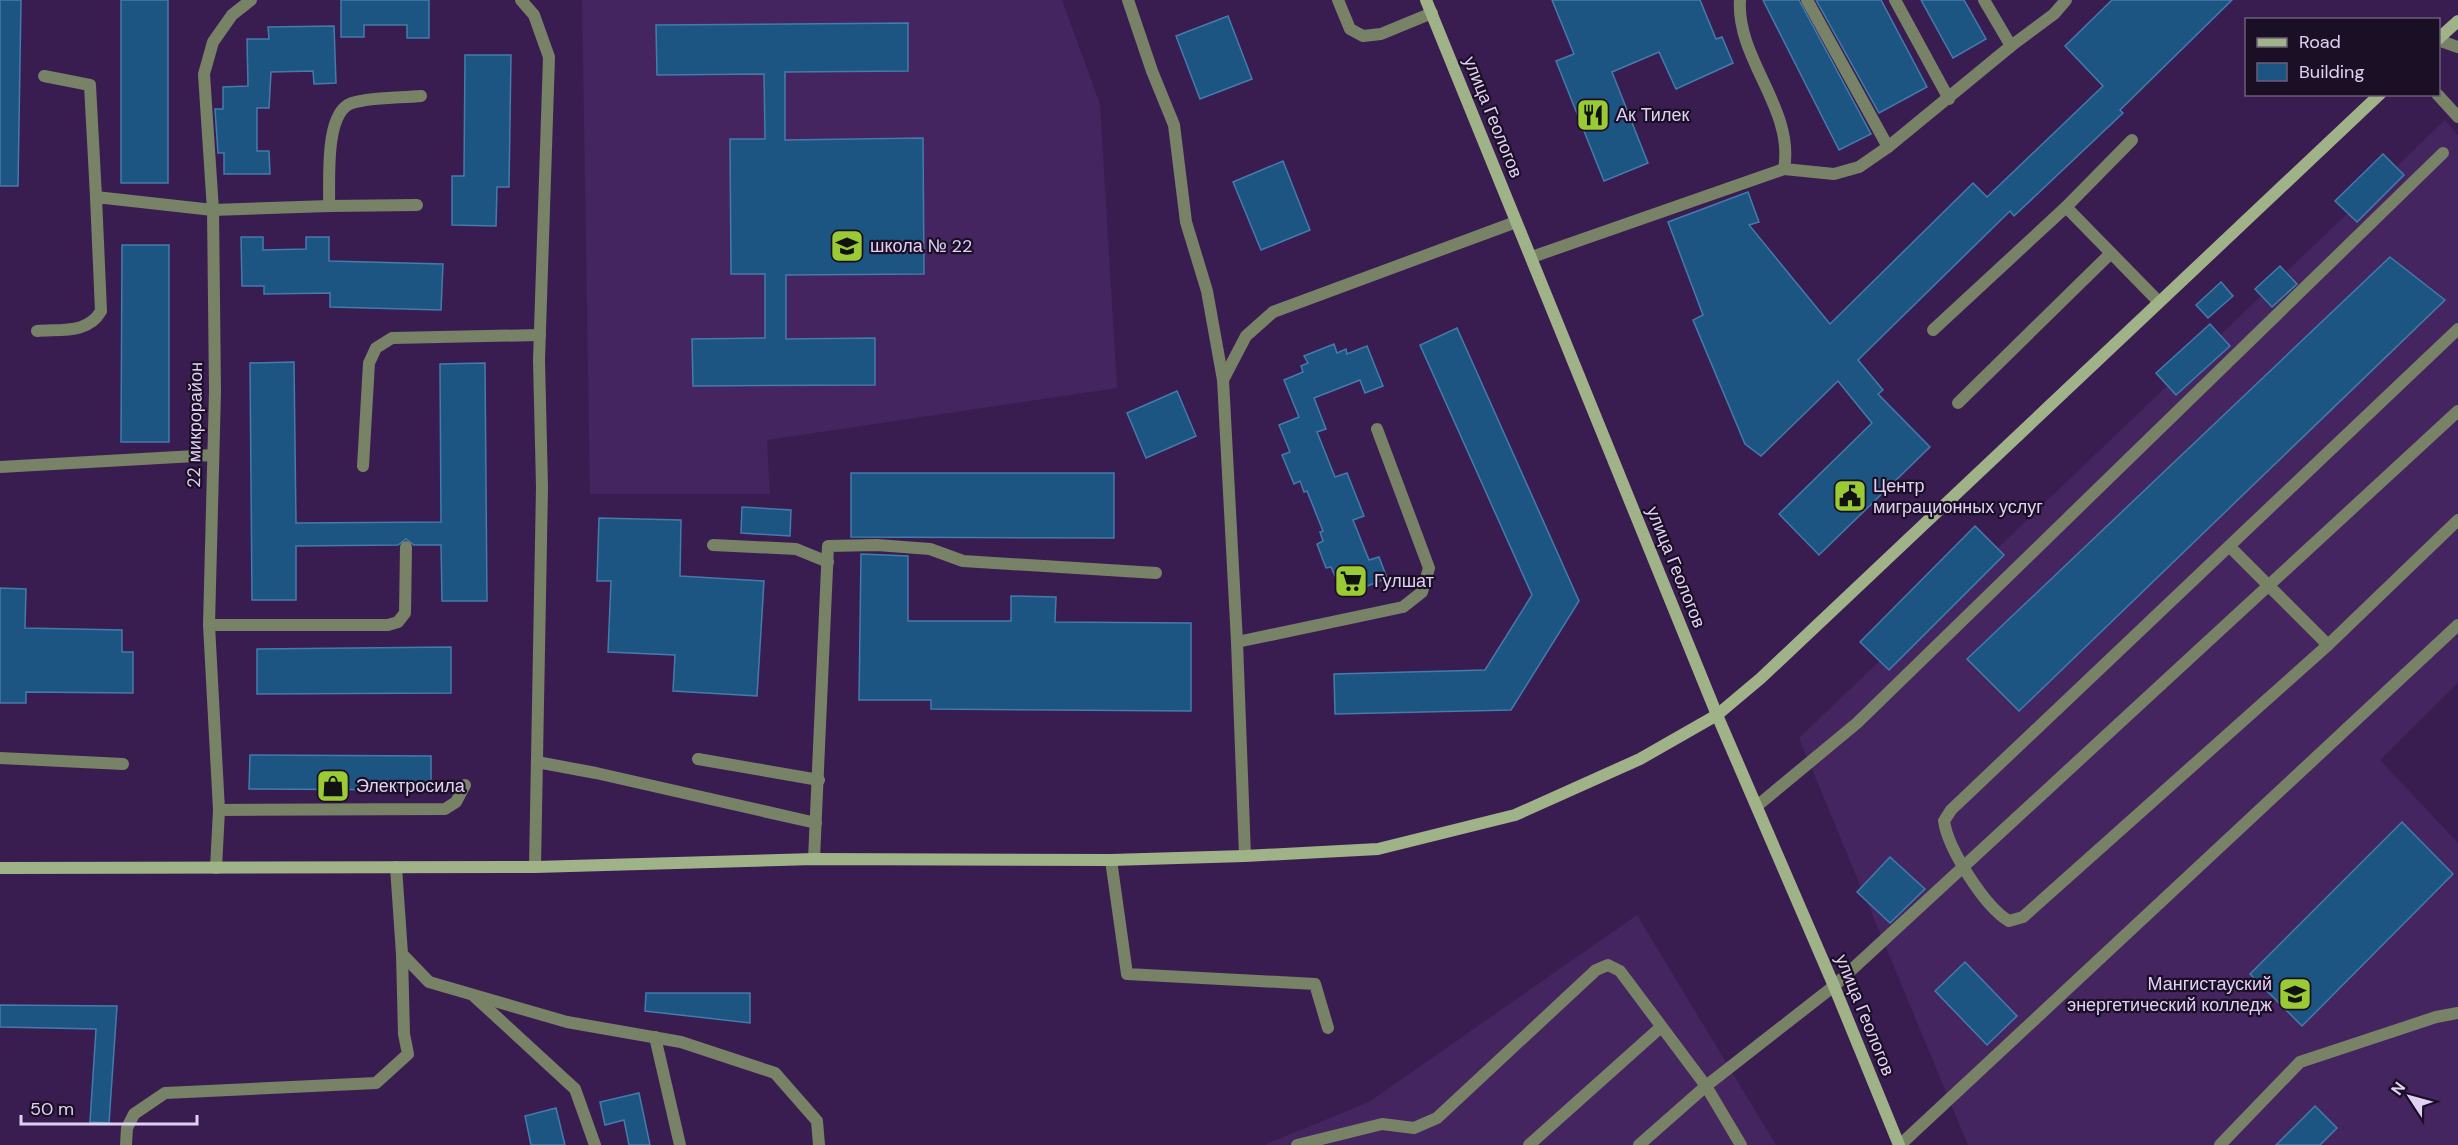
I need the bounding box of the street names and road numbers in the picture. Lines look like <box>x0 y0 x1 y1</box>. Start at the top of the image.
street label: улица Геологов <box>1458 53 1528 181</box>
street label: 22 микрорайон <box>182 362 208 488</box>
street label: улица Геологов <box>1641 503 1711 631</box>
street label: улица Геологов <box>1830 951 1900 1079</box>

